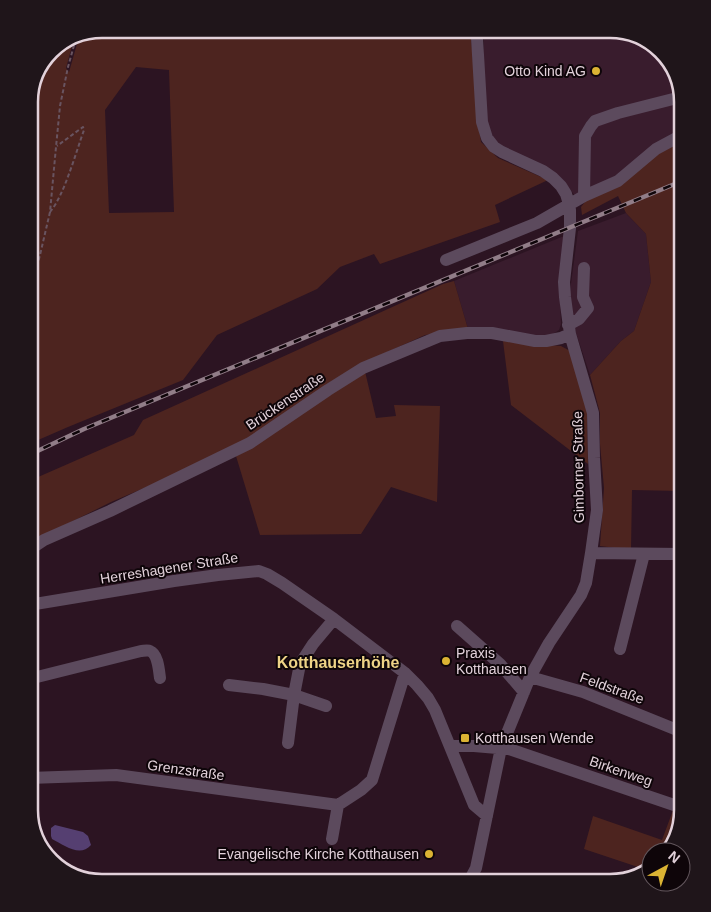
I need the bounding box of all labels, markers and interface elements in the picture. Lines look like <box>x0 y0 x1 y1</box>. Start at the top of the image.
place label: Otto Kind AG <box>504 63 586 79</box>
marker: Otto Kind AG <box>590 65 602 77</box>
street label: Brückenstraße <box>243 369 327 433</box>
street label: Gimborner Straße <box>569 411 587 523</box>
street label: Herreshagener Straße <box>99 549 239 587</box>
place label: Praxis Kotthausen <box>456 645 527 677</box>
district label: Kotthauserhöhe <box>277 654 399 671</box>
marker: Praxis Kotthausen <box>440 655 452 667</box>
street label: Feldstraße <box>578 669 646 707</box>
place label: Kotthausen Wende <box>475 730 594 746</box>
marker: Kotthausen Wende <box>459 732 471 744</box>
street label: Birkenweg <box>587 753 655 789</box>
street label: Grenzstraße <box>146 757 226 783</box>
north arrow <box>641 842 691 892</box>
place label: Evangelische Kirche Kotthausen <box>217 846 419 862</box>
marker: Evangelische Kirche Kotthausen <box>423 848 435 860</box>
text: N <box>665 848 683 866</box>

